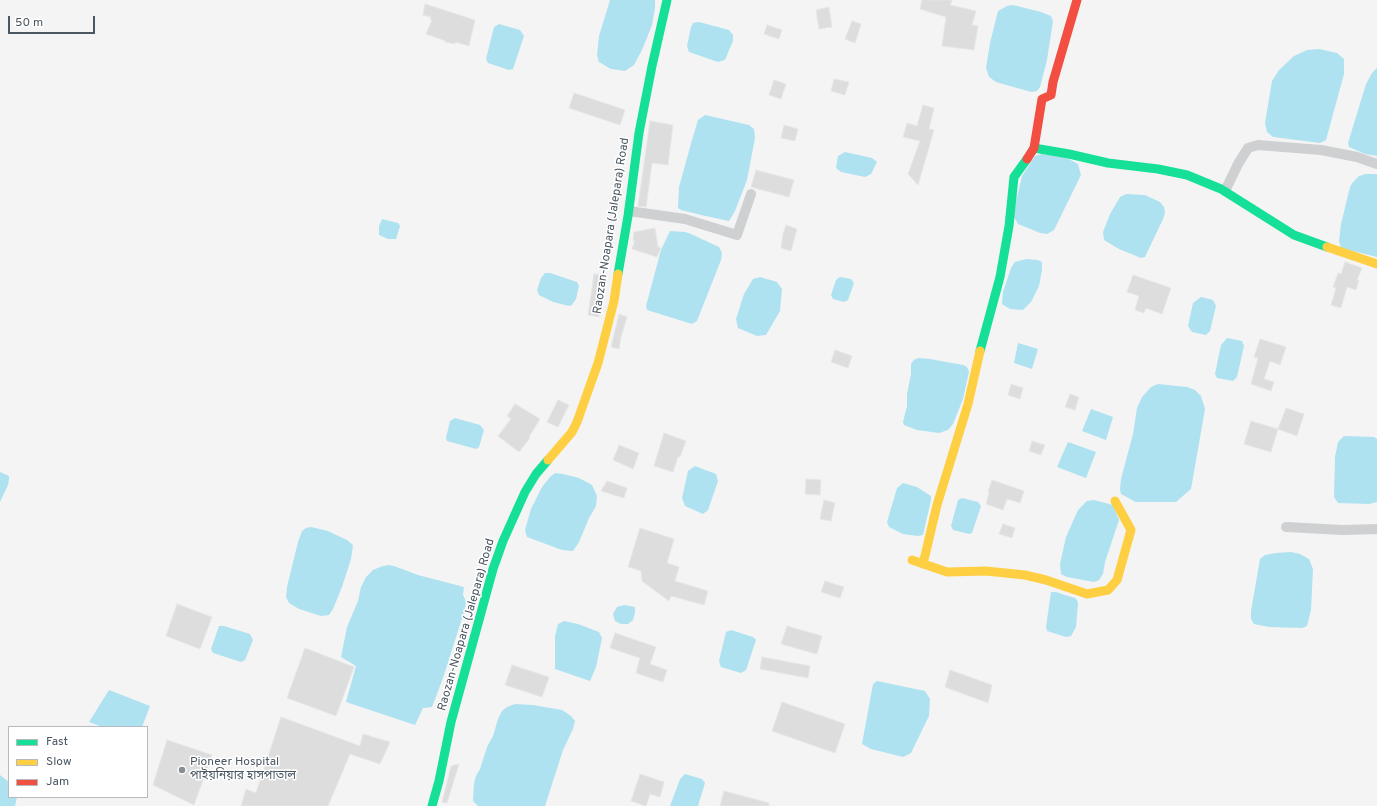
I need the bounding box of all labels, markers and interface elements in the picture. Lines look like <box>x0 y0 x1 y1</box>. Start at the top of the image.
scale bar <box>10 8 97 34</box>
text: 50 m <box>15 15 43 31</box>
street label: Raozan-Noapara (Jalepara) Road <box>591 137 633 315</box>
street label: Raozan-Noapara (Jalepara) Road <box>435 537 499 713</box>
legend <box>8 726 148 798</box>
text: Fast <box>46 734 68 750</box>
text: Slow <box>46 754 72 770</box>
place label: Pioneer Hospital পাইয়নিয়ার হাসপাতাল <box>190 756 296 784</box>
marker: Pioneer Hospital পাইয়নিয়ার হাসপাতাল <box>177 765 187 775</box>
text: Jam <box>46 774 69 790</box>

